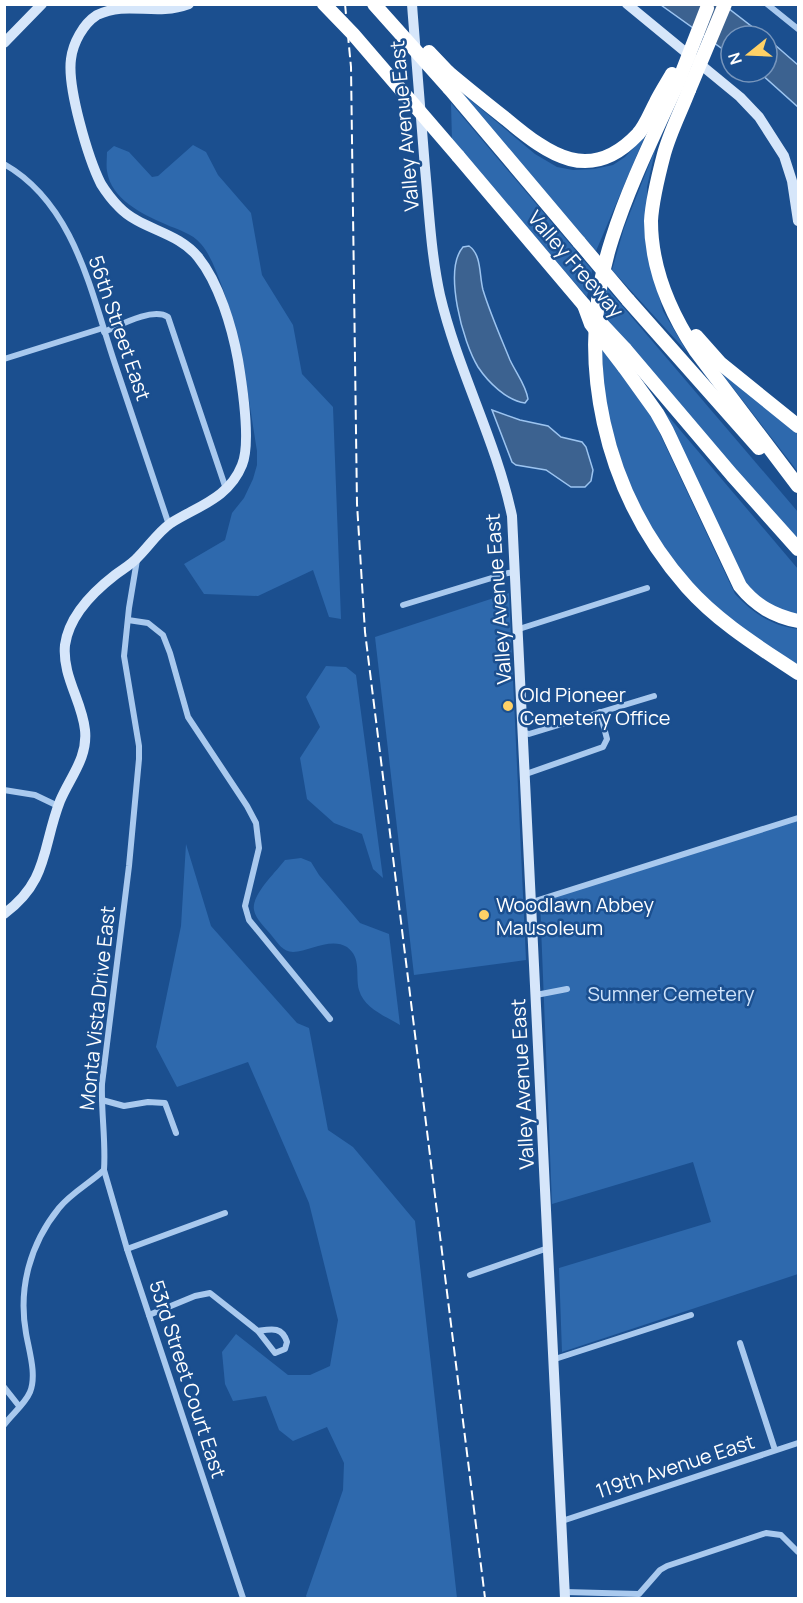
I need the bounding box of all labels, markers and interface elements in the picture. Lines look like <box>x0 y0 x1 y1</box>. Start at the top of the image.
north arrow <box>719 24 779 84</box>
street label: Valley Avenue East <box>383 40 425 212</box>
text: N <box>722 50 747 68</box>
street label: Valley Freeway <box>522 205 630 324</box>
street label: 56th Street East <box>83 252 157 404</box>
street label: Valley Avenue East <box>479 513 517 685</box>
place label: Old Pioneer Cemetery Office <box>520 681 670 731</box>
marker: Old Pioneer Cemetery Office <box>501 699 515 713</box>
place label: Woodlawn Abbey Mausoleum <box>496 891 654 941</box>
street label: Monta Vista Drive East <box>73 904 121 1112</box>
marker: Woodlawn Abbey Mausoleum <box>477 908 491 922</box>
park label: Sumner Cemetery <box>587 980 755 1007</box>
street label: Valley Avenue East <box>504 998 540 1170</box>
street label: 53rd Street Court East <box>143 1277 233 1481</box>
street label: 119th Avenue East <box>592 1428 758 1504</box>

